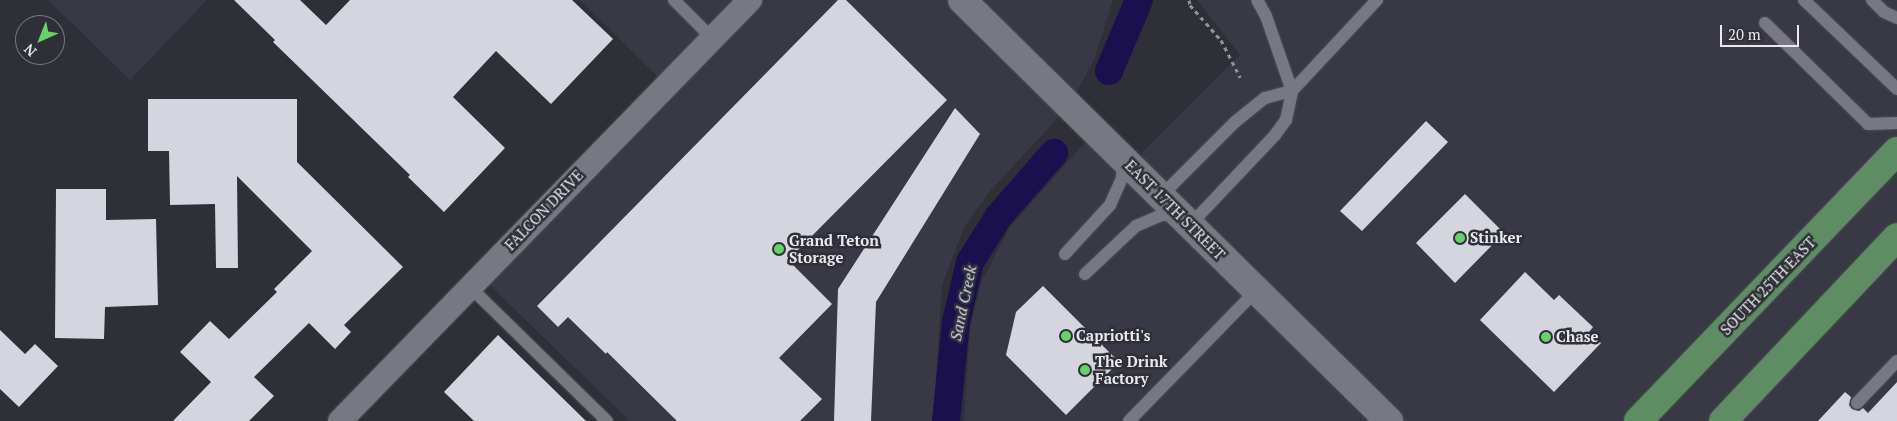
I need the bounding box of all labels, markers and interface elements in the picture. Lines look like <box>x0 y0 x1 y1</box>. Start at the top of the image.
north arrow <box>15 15 65 65</box>
scale bar <box>1722 15 1801 47</box>
text: 20 m <box>1728 24 1761 44</box>
text: N <box>20 40 40 61</box>
street label: EAST 17TH STREET <box>1121 156 1229 264</box>
street label: FALCON DRIVE <box>501 166 587 254</box>
place label: Stinker <box>1470 229 1522 247</box>
place label: Grand Teton Storage <box>789 231 879 266</box>
marker: Stinker <box>1454 232 1466 244</box>
street label: SOUTH 25TH EAST <box>1717 233 1819 339</box>
marker: Grand Teton Storage <box>773 243 785 255</box>
water label: Sand Creek <box>946 263 980 343</box>
place label: Capriotti's <box>1076 327 1151 345</box>
place label: Chase <box>1556 328 1599 346</box>
marker: Capriotti's <box>1060 330 1072 342</box>
marker: Chase <box>1540 331 1552 343</box>
place label: The Drink Factory <box>1095 352 1168 387</box>
marker: The Drink Factory <box>1079 364 1091 376</box>

